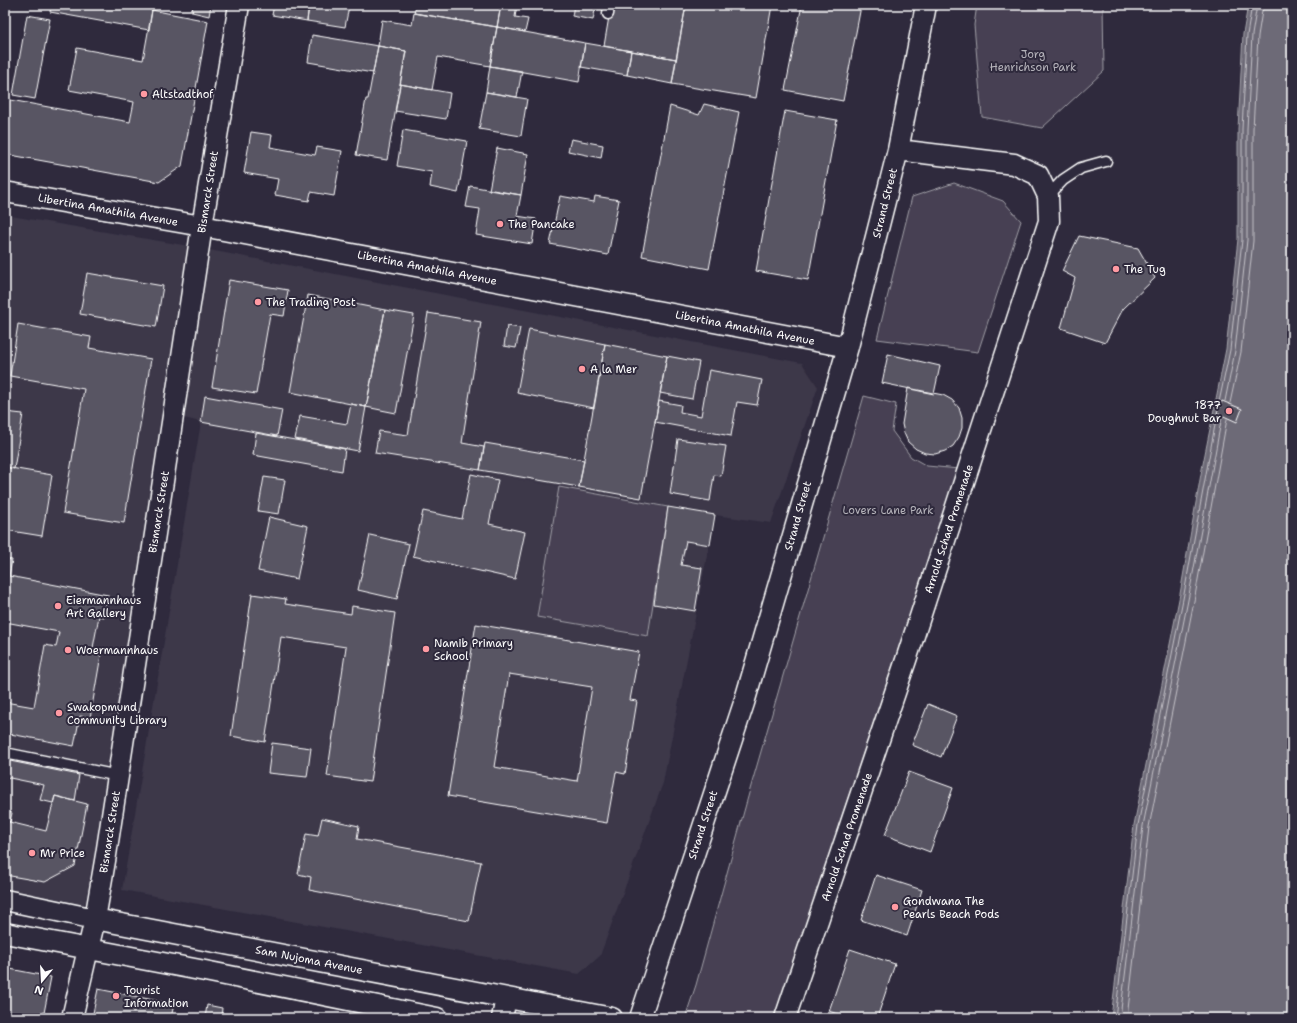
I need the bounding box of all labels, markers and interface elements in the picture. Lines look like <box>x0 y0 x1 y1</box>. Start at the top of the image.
park label: Jorg Henrichson Park <box>990 47 1076 75</box>
place label: Altstadthof <box>152 87 214 102</box>
marker: Altstadthof <box>139 89 149 99</box>
street label: Bismarck Street <box>194 150 222 234</box>
street label: Strand Street <box>869 166 901 240</box>
street label: Libertina Amathila Avenue <box>37 190 179 230</box>
place label: The Pancake <box>508 217 575 232</box>
marker: The Pancake <box>495 219 505 229</box>
street label: Libertina Amathila Avenue <box>356 247 498 289</box>
place label: The Tug <box>1124 262 1166 277</box>
marker: The Tug <box>1111 264 1121 274</box>
place label: The Trading Post <box>266 295 356 310</box>
marker: The Trading Post <box>253 297 263 307</box>
street label: Libertina Amathila Avenue <box>674 307 816 349</box>
place label: A la Mer <box>590 362 637 377</box>
marker: A la Mer <box>577 364 587 374</box>
place label: 1877 Doughnut Bar <box>1148 398 1221 426</box>
marker: 1877 Doughnut Bar <box>1224 406 1234 416</box>
street label: Arnold Schad Promenade <box>921 463 977 595</box>
street label: Bismarck Street <box>145 470 173 554</box>
street label: Strand Street <box>781 479 815 553</box>
park label: Lovers Lane Park <box>843 503 934 518</box>
place label: Eiermannhaus Art Gallery <box>66 593 141 621</box>
marker: Eiermannhaus Art Gallery <box>53 601 63 611</box>
place label: Namib Primary School <box>434 636 513 664</box>
place label: Woermannhaus <box>76 643 158 658</box>
marker: Namib Primary School <box>421 644 431 654</box>
marker: Woermannhaus <box>63 645 73 655</box>
place label: Swakopmund Community Library <box>67 700 167 728</box>
marker: Swakopmund Community Library <box>54 708 64 718</box>
street label: Arnold Schad Promenade <box>818 771 876 903</box>
street label: Strand Street <box>685 788 721 861</box>
street label: Bismarck Street <box>96 790 124 874</box>
place label: Mr Price <box>40 846 85 861</box>
marker: Mr Price <box>27 848 37 858</box>
place label: Gondwana The Pearls Beach Pods <box>903 894 1000 922</box>
marker: Gondwana The Pearls Beach Pods <box>890 902 900 912</box>
street label: Sam Nujoma Avenue <box>254 942 364 978</box>
north arrow <box>22 961 62 1001</box>
text: N <box>32 981 46 999</box>
place label: Tourist Information <box>124 983 189 1011</box>
marker: Tourist Information <box>111 991 121 1001</box>

